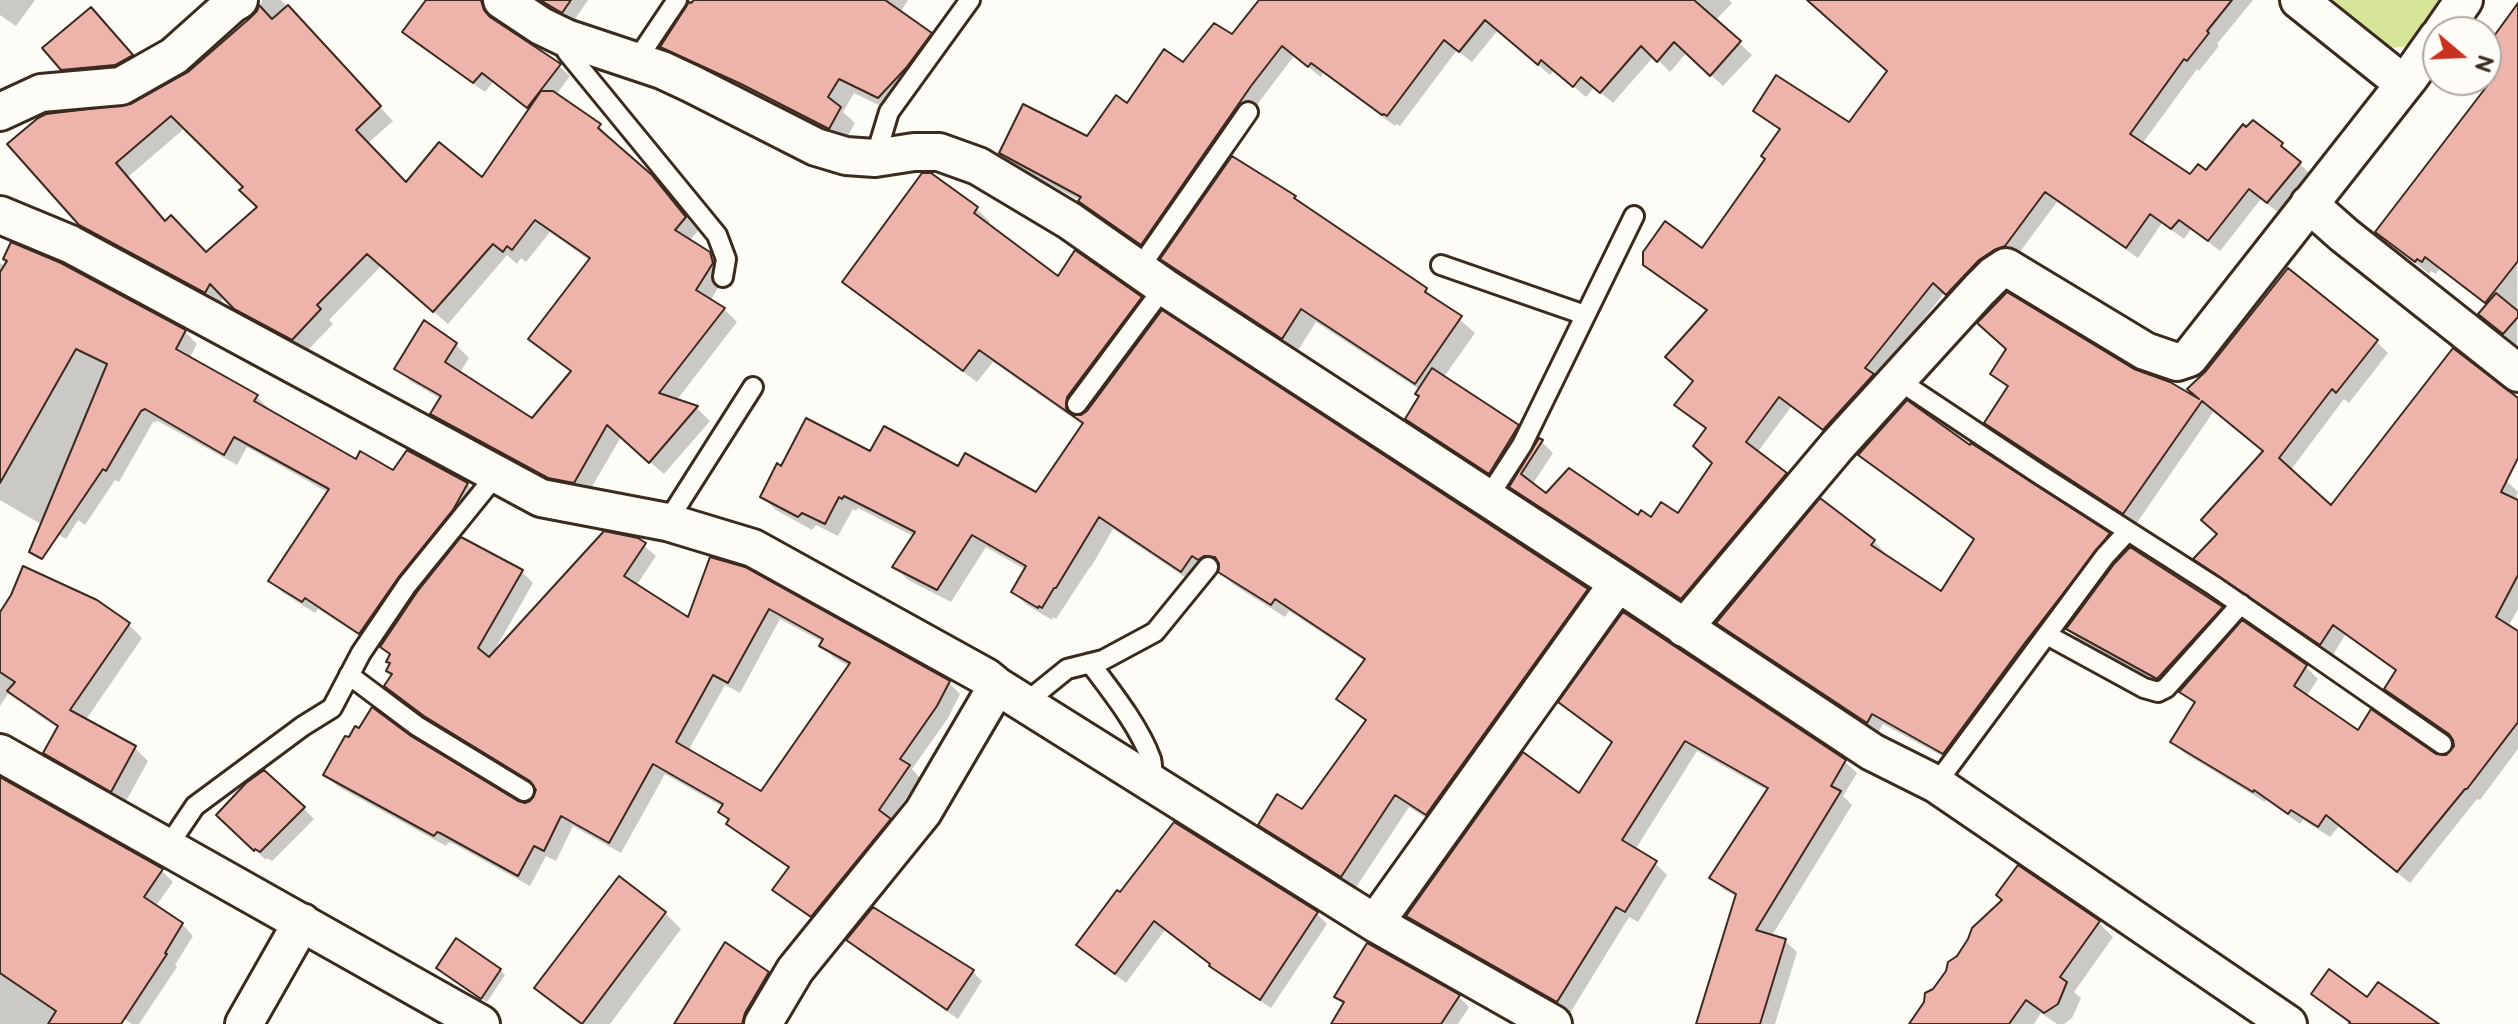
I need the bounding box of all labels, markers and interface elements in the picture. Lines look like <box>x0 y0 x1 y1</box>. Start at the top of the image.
north arrow <box>2422 16 2502 96</box>
text: N <box>2468 51 2499 76</box>

